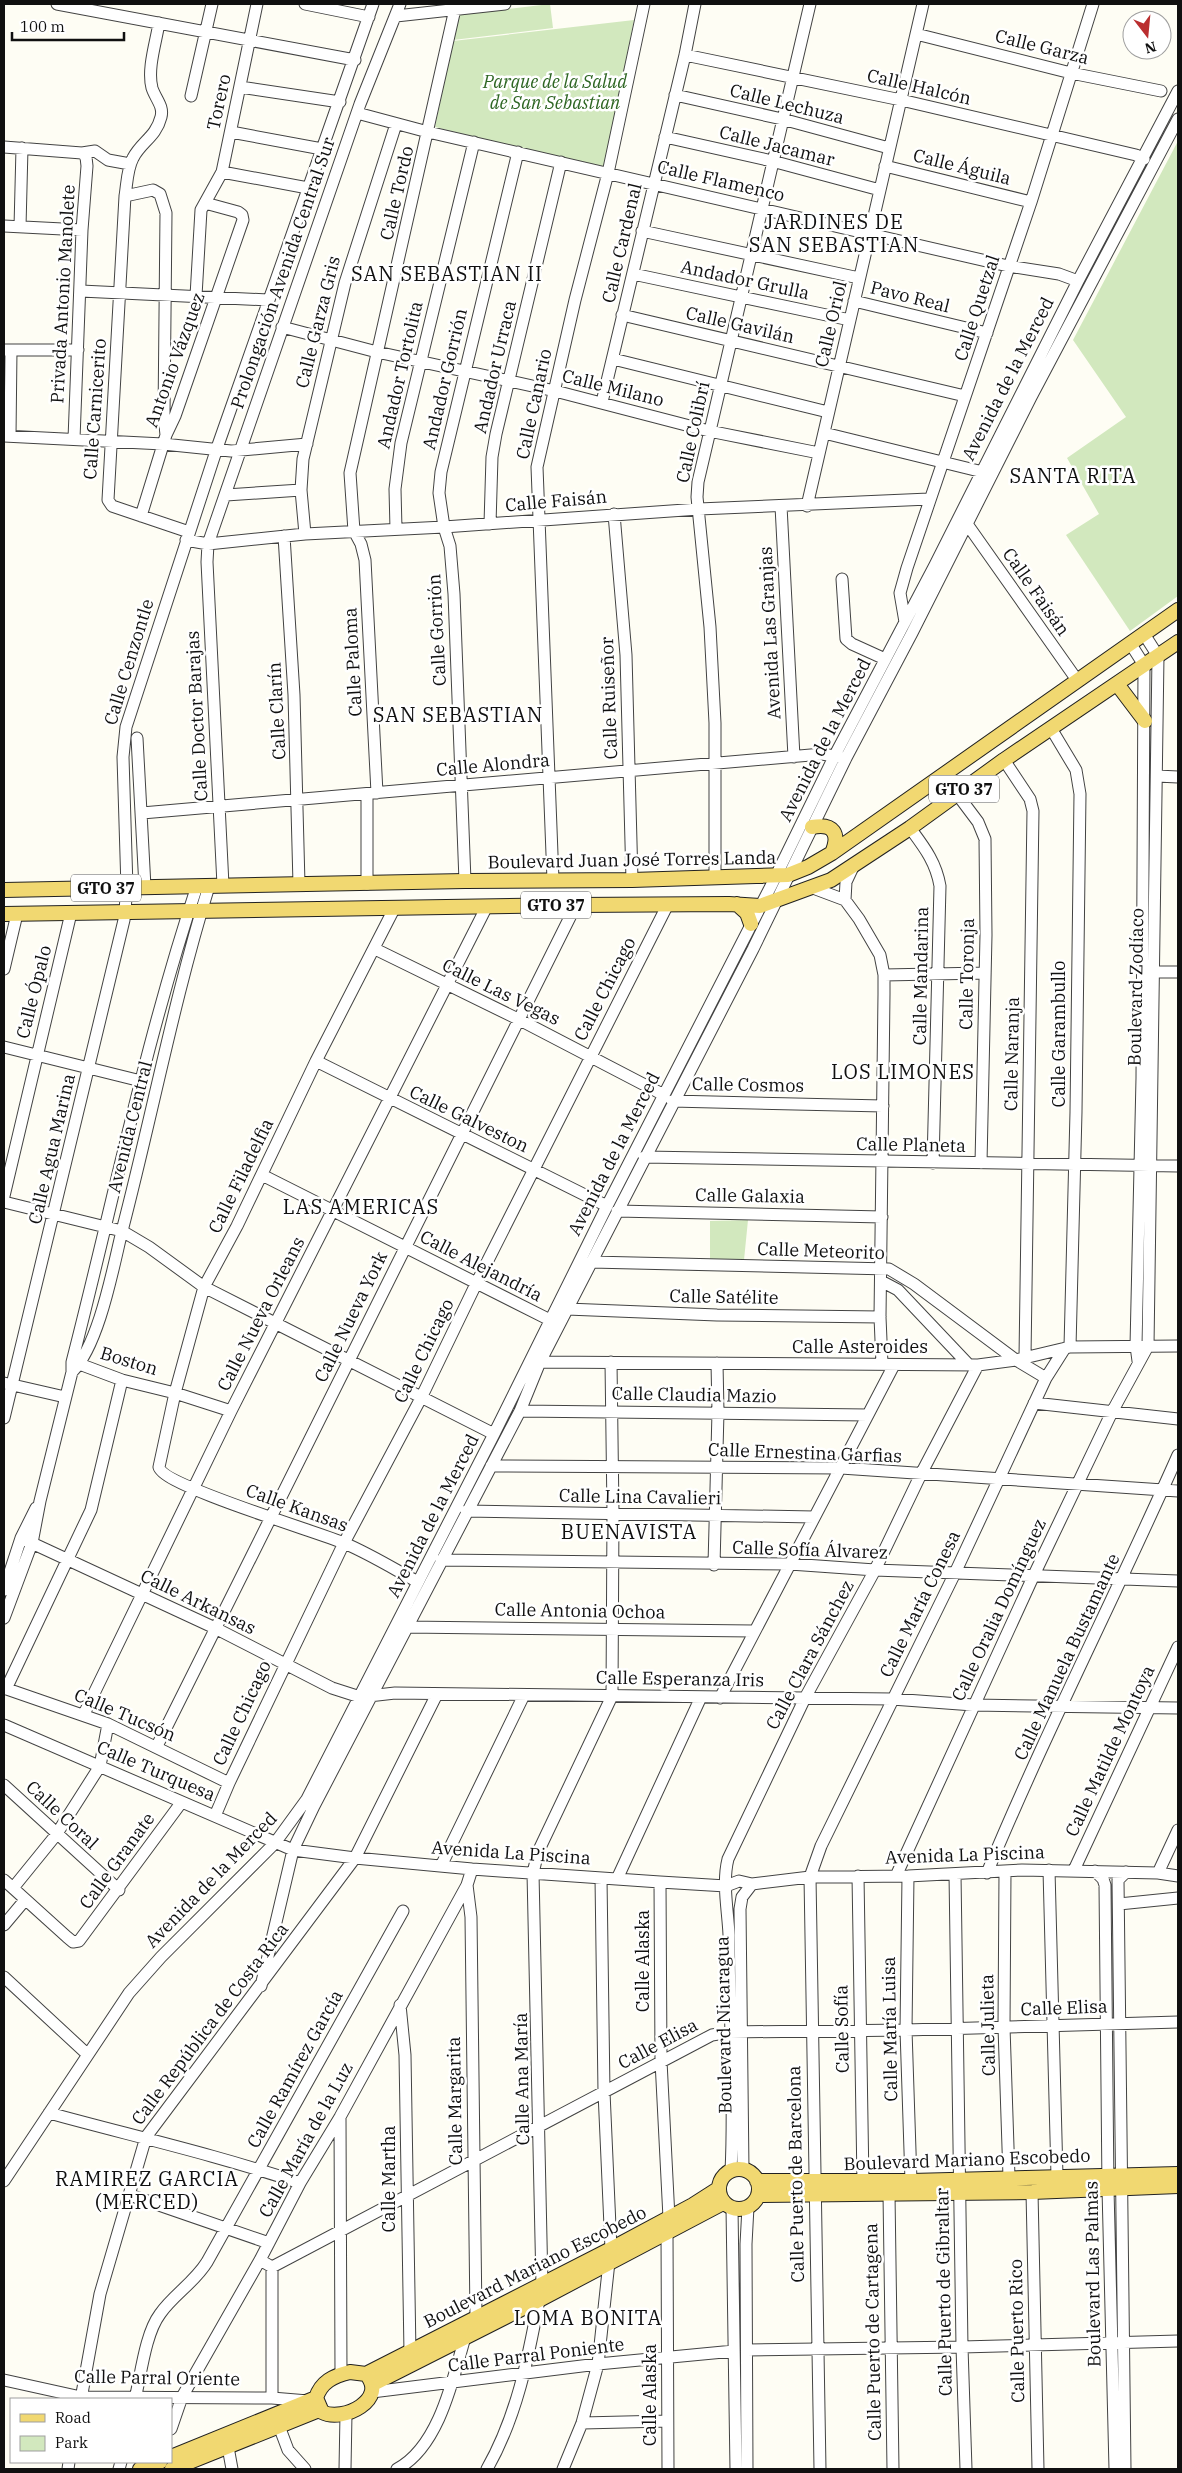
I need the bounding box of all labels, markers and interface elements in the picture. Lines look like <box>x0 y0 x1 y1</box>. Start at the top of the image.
scale bar <box>12 10 125 42</box>
north arrow <box>1122 10 1172 60</box>
text: 100 m <box>20 17 65 36</box>
street label: Calle Garza <box>993 24 1092 69</box>
text: N <box>1143 37 1158 58</box>
street label: Calle Halcón <box>865 63 973 110</box>
park label: Parque de la Salud de San Sebastian <box>482 70 627 114</box>
street label: Torero <box>201 72 236 132</box>
street label: Calle Lechuza <box>728 78 847 129</box>
street label: Calle Jacamar <box>717 120 837 171</box>
street label: Prolongación Avenida Central Sur <box>225 134 340 412</box>
street label: Calle Tordo <box>374 143 419 242</box>
street label: Calle Águila <box>911 143 1014 190</box>
street label: Calle Flamenco <box>655 155 787 206</box>
street label: Calle Cardenal <box>597 181 647 305</box>
street label: Privada Antonio Manolete <box>45 184 80 404</box>
district label: JARDINES DE SAN SEBASTIAN <box>749 208 919 258</box>
street label: Calle Quetzal <box>949 252 1005 364</box>
street label: Calle Garza Gris <box>290 253 345 390</box>
street label: Andador Grulla <box>679 255 812 304</box>
district label: SAN SEBASTIAN II <box>351 260 543 287</box>
street label: Pavo Real <box>868 276 952 317</box>
street label: Calle Oriol <box>809 278 852 369</box>
street label: Antonio Vázquez <box>139 289 210 431</box>
street label: Avenida de la Merced <box>956 293 1059 464</box>
street label: Andador Urraca <box>468 298 521 436</box>
street label: Andador Tortolita <box>371 299 428 451</box>
street label: Calle Gavilán <box>684 301 797 348</box>
street label: Andador Gorrión <box>417 306 472 452</box>
street label: Calle Carnicerito <box>78 338 111 480</box>
street label: Calle Canario <box>511 347 556 461</box>
street label: Calle Milano <box>560 364 666 411</box>
street label: Calle Colibrí <box>671 379 715 485</box>
district label: SANTA RITA <box>1009 462 1137 489</box>
street label: Calle Faisán <box>504 485 608 516</box>
street label: Calle Faisán <box>998 543 1075 640</box>
street label: Avenida Las Granjas <box>753 546 786 720</box>
street label: Calle Gorrión <box>422 573 451 687</box>
street label: Calle Cenzontle <box>98 596 159 728</box>
street label: Calle Paloma <box>338 607 367 717</box>
street label: Calle Doctor Barajas <box>181 630 212 802</box>
street label: Calle Ruiseñor <box>595 636 622 760</box>
street label: Avenida de la Merced <box>773 654 876 825</box>
street label: Calle Clarín <box>262 661 291 761</box>
district label: SAN SEBASTIAN <box>373 701 543 728</box>
street label: Calle Alondra <box>435 748 551 781</box>
road number: GTO 37 <box>929 776 999 802</box>
street label: Boulevard Juan José Torres Landa <box>487 845 777 874</box>
road number: GTO 37 <box>71 874 141 901</box>
road number: GTO 37 <box>521 892 591 918</box>
street label: Calle Mandarina <box>908 906 933 1046</box>
street label: Boulevard Zodíaco <box>1123 908 1148 1066</box>
street label: Calle Toronja <box>954 918 979 1030</box>
street label: Calle Chicago <box>569 933 641 1044</box>
street label: Calle Ópalo <box>11 943 56 1041</box>
street label: Calle Las Vegas <box>438 953 564 1030</box>
street label: Calle Garambullo <box>1047 961 1070 1107</box>
street label: Calle Naranja <box>999 996 1024 1111</box>
street label: Avenida Central <box>102 1058 157 1195</box>
district label: LOS LIMONES <box>831 1058 975 1085</box>
street label: Avenida de la Merced <box>562 1068 665 1239</box>
street label: Calle Agua Marina <box>23 1071 80 1226</box>
street label: Calle Cosmos <box>692 1072 804 1097</box>
street label: Calle Galveston <box>406 1080 533 1157</box>
street label: Calle Filadelfia <box>203 1114 278 1237</box>
street label: Calle Planeta <box>856 1132 966 1157</box>
street label: Calle Galaxia <box>695 1183 805 1208</box>
district label: LAS AMERICAS <box>283 1193 439 1220</box>
street label: Calle Alejandría <box>416 1225 546 1306</box>
street label: Calle Nueva Orleans <box>212 1233 309 1395</box>
street label: Calle Meteorito <box>757 1237 885 1264</box>
street label: Calle Nueva York <box>309 1247 392 1386</box>
street label: Calle Satélite <box>669 1284 779 1309</box>
street label: Calle Chicago <box>388 1295 459 1407</box>
street label: Calle Asteroides <box>792 1335 928 1358</box>
street label: Boston <box>98 1341 161 1380</box>
street label: Calle Claudia Mazio <box>611 1382 777 1407</box>
street label: Avenida de la Merced <box>381 1430 484 1601</box>
street label: Calle Ernestina Garfias <box>708 1438 902 1467</box>
street label: Calle Kansas <box>243 1478 351 1537</box>
street label: Calle Lina Cavalieri <box>559 1484 722 1509</box>
street label: Calle Oralia Domínguez <box>946 1515 1051 1705</box>
district label: BUENAVISTA <box>561 1518 697 1545</box>
street label: Calle María Conesa <box>874 1526 965 1681</box>
street label: Calle Sofía Álvarez <box>732 1535 888 1564</box>
street label: Calle Manuela Bustamante <box>1008 1550 1125 1764</box>
street label: Calle Arkansas <box>137 1564 260 1639</box>
street label: Calle Clara Sánchez <box>760 1576 859 1733</box>
street label: Calle Antonia Ochoa <box>494 1598 666 1623</box>
street label: Calle Chicago <box>207 1657 276 1769</box>
street label: Calle Matilde Montoya <box>1060 1661 1159 1840</box>
street label: Calle Esperanza Iris <box>596 1666 764 1691</box>
street label: Calle Tucsón <box>71 1683 179 1746</box>
street label: Calle Turquesa <box>93 1735 219 1806</box>
street label: Calle Coral <box>21 1775 103 1854</box>
street label: Avenida de la Merced <box>140 1807 282 1953</box>
street label: Calle Granate <box>74 1808 159 1914</box>
street label: Avenida La Piscina <box>431 1835 592 1870</box>
street label: Avenida La Piscina <box>885 1840 1045 1869</box>
street label: Calle Alaska <box>631 1910 654 2012</box>
street label: Calle República de Costa Rica <box>126 1918 293 2129</box>
street label: Boulevard Nicaragua <box>710 1936 737 2114</box>
street label: Calle María Luisa <box>877 1956 902 2102</box>
street label: Calle Julieta <box>975 1974 1000 2076</box>
street label: Calle Sofía <box>829 1985 854 2073</box>
street label: Calle Ramírez García <box>242 1986 348 2152</box>
street label: Calle Elisa <box>1020 1994 1108 2021</box>
street label: Calle Ana María <box>509 2012 534 2146</box>
street label: Calle Elisa <box>614 2013 702 2074</box>
street label: Calle Margarita <box>442 2036 467 2166</box>
street label: Calle María de la Luz <box>253 2058 358 2221</box>
street label: Calle Puerto de Barcelona <box>782 2065 809 2283</box>
street label: Calle Martha <box>377 2125 400 2233</box>
street label: Boulevard Mariano Escobedo <box>843 2144 1091 2175</box>
district label: RAMIREZ GARCIA (MERCED) <box>55 2165 239 2215</box>
street label: Boulevard Las Palmas <box>1079 2181 1106 2367</box>
street label: Calle Puerto de Gibraltar <box>930 2188 957 2396</box>
street label: Boulevard Mariano Escobedo <box>420 2200 650 2333</box>
street label: Calle Puerto de Cartagena <box>859 2223 886 2441</box>
street label: Calle Puerto Rico <box>1004 2259 1029 2403</box>
district label: LOMA BONITA <box>514 2304 662 2331</box>
street label: Calle Parral Poniente <box>446 2332 625 2377</box>
street label: Calle Alaska <box>638 2344 661 2446</box>
street label: Calle Parral Oriente <box>74 2365 240 2390</box>
legend <box>10 2398 172 2463</box>
text: Road <box>55 2408 91 2427</box>
text: Park <box>55 2433 88 2452</box>

